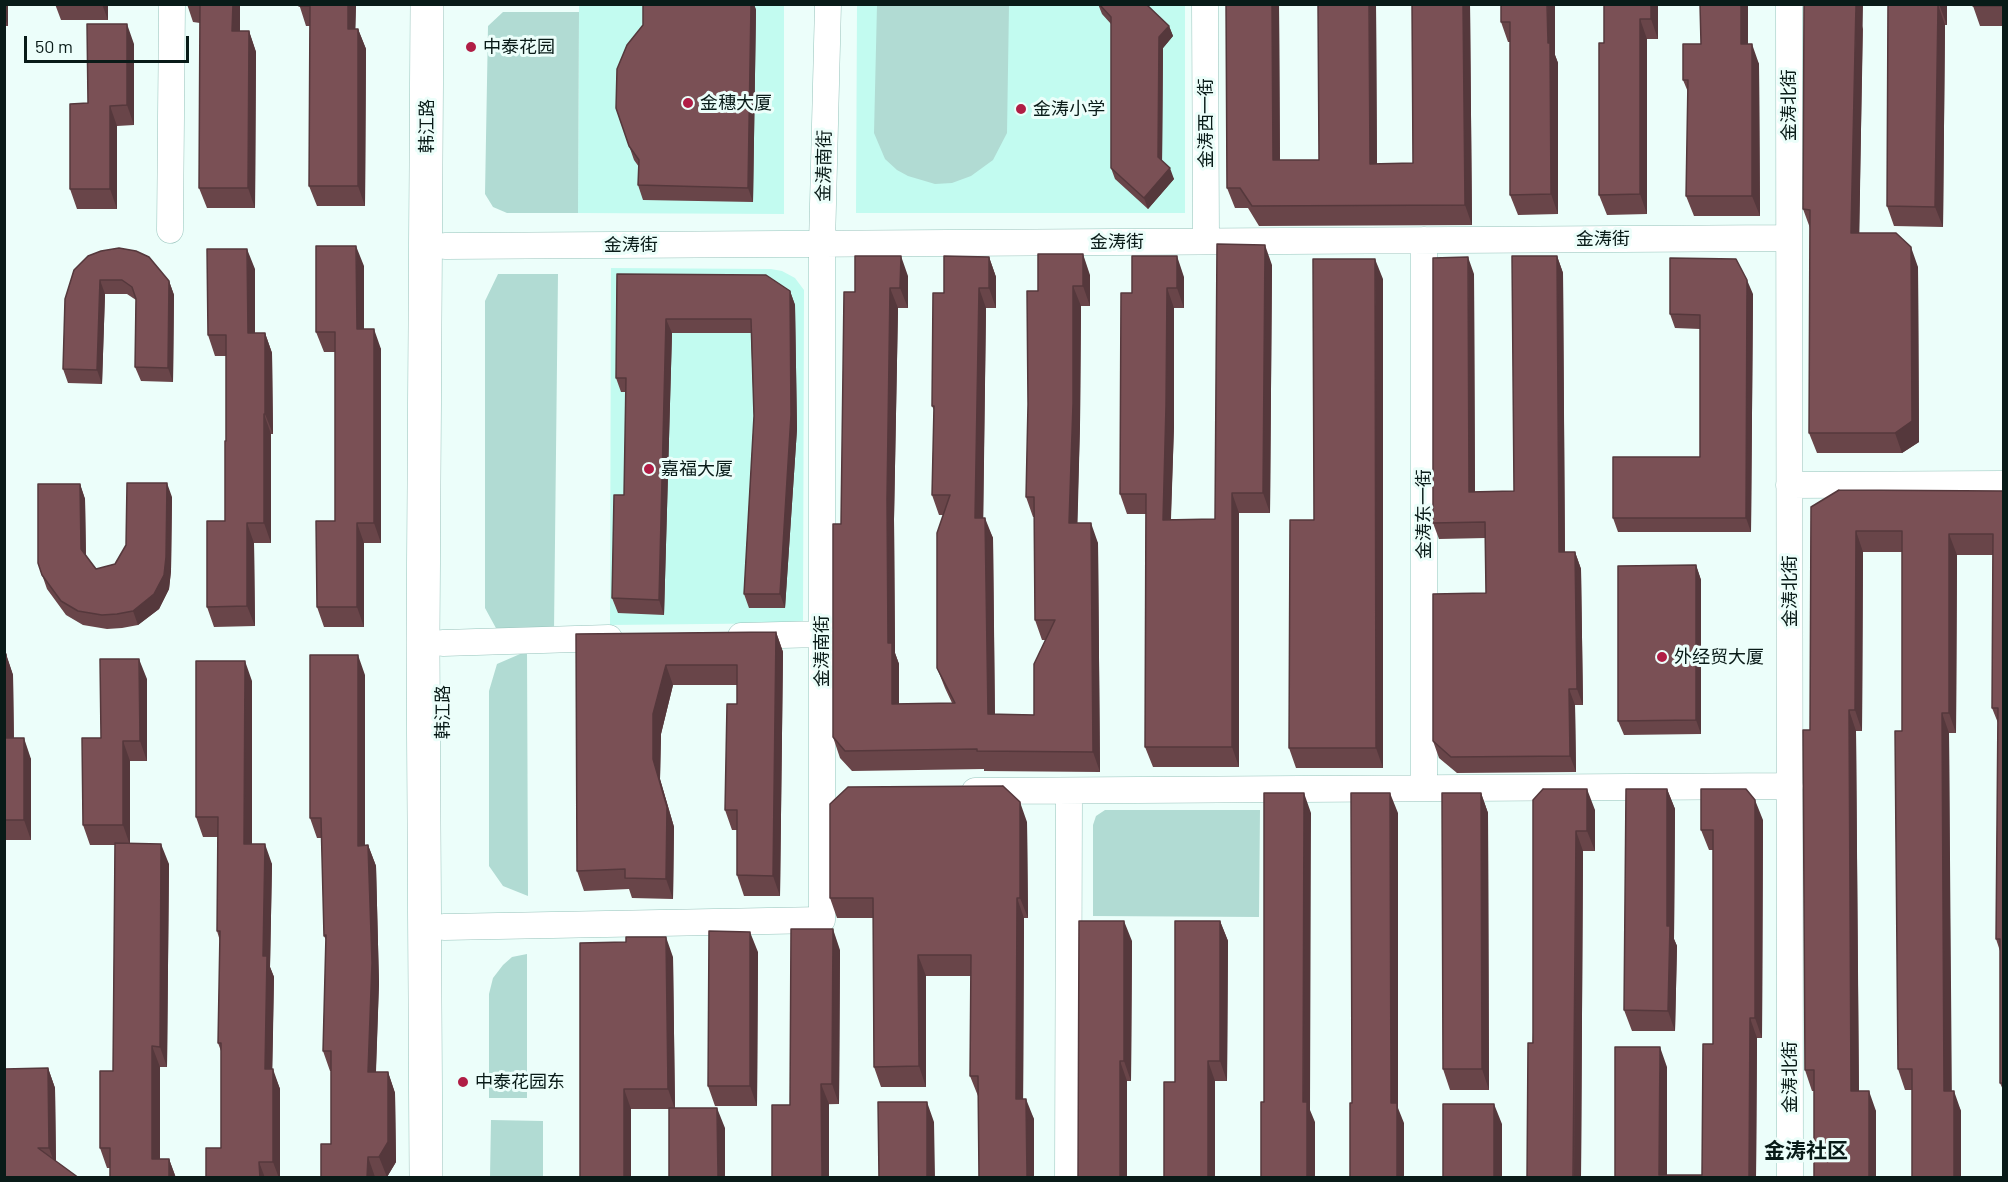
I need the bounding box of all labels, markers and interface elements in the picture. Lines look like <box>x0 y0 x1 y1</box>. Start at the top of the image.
scale bar <box>27 24 192 62</box>
text: 50 m <box>35 35 73 57</box>
place label: 中泰花园 <box>483 36 555 58</box>
marker: 中泰花园 <box>464 40 478 54</box>
street label: 金涛北街 <box>1778 69 1800 141</box>
street label: 金涛西一街 <box>1195 78 1217 168</box>
place label: 金穗大厦 <box>700 92 772 114</box>
marker: 金穗大厦 <box>681 96 695 110</box>
place label: 金涛小学 <box>1033 98 1105 120</box>
street label: 韩江路 <box>416 99 438 153</box>
marker: 金涛小学 <box>1014 102 1028 116</box>
street label: 金涛南街 <box>813 130 835 202</box>
street label: 金涛街 <box>1576 228 1630 250</box>
street label: 金涛街 <box>1090 231 1144 253</box>
street label: 金涛街 <box>604 234 658 256</box>
place label: 嘉福大厦 <box>661 458 733 480</box>
marker: 嘉福大厦 <box>642 462 656 476</box>
street label: 金涛东一街 <box>1413 469 1435 559</box>
street label: 金涛北街 <box>1779 555 1801 627</box>
street label: 金涛南街 <box>811 615 833 687</box>
place label: 外经贸大厦 <box>1674 646 1764 668</box>
marker: 外经贸大厦 <box>1655 650 1669 664</box>
street label: 韩江路 <box>432 685 454 739</box>
street label: 金涛北街 <box>1779 1041 1801 1113</box>
place label: 中泰花园东 <box>475 1071 565 1093</box>
marker: 中泰花园东 <box>456 1075 470 1089</box>
district label: 金涛社区 <box>1764 1138 1848 1164</box>

